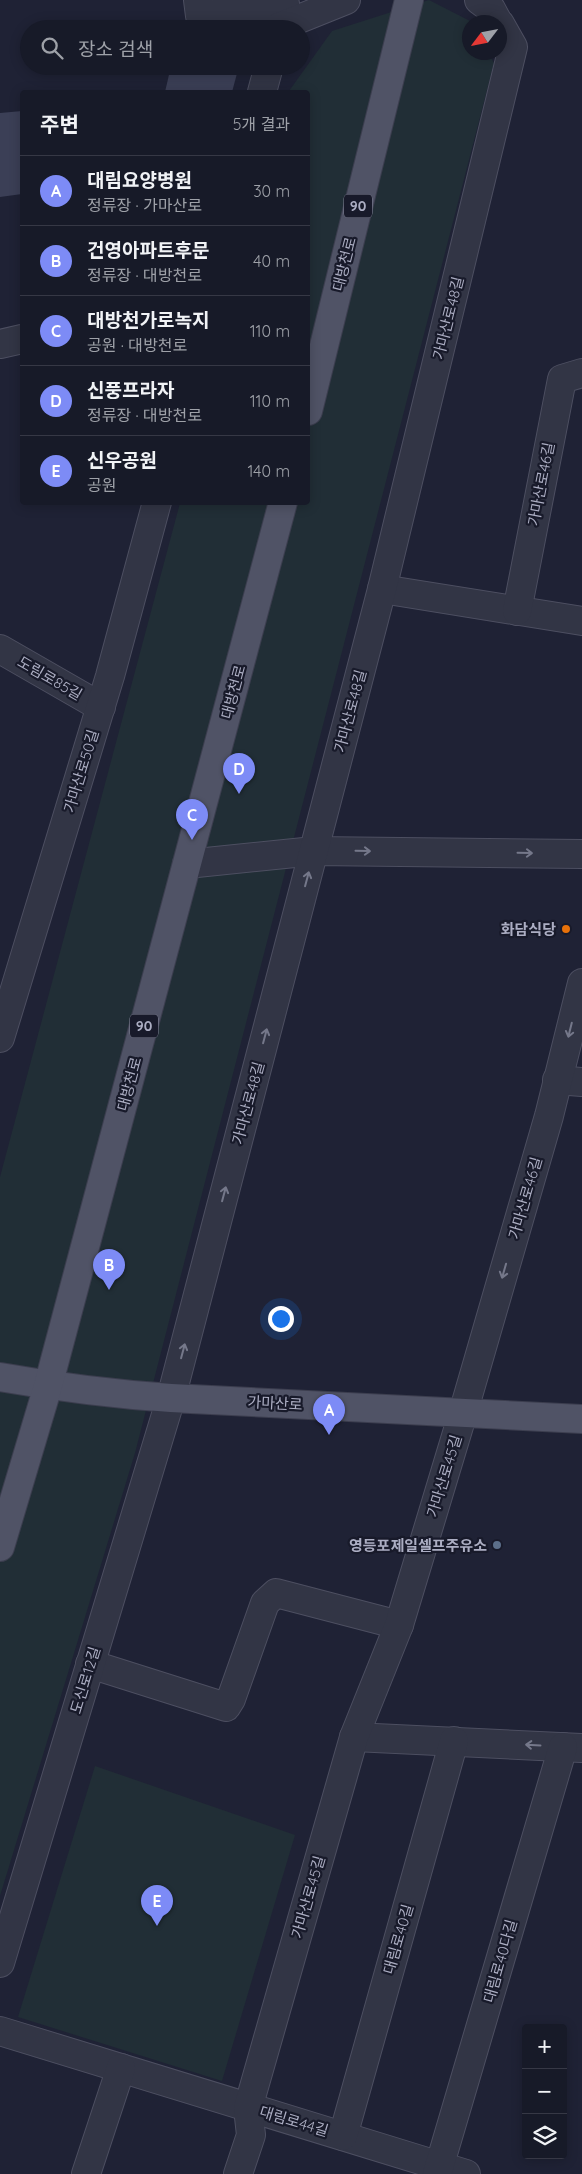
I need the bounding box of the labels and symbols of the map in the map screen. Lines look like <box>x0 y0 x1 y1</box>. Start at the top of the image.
north arrow <box>462 15 507 60</box>
road number: 90 <box>344 195 372 218</box>
street label: 대방천로 <box>328 235 360 293</box>
street label: 가마산로48길 <box>428 274 468 362</box>
street label: 가마산로46길 <box>524 440 558 528</box>
street label: 도림로85길 <box>14 652 86 704</box>
street label: 대방천로 <box>217 663 249 721</box>
street label: 가마산로48길 <box>330 667 370 755</box>
street label: 가마산로50길 <box>59 727 103 815</box>
pin: D <box>223 753 255 794</box>
pin: C <box>176 799 208 840</box>
one-way arrow <box>354 846 370 856</box>
one-way arrow <box>516 848 533 858</box>
one-way arrow <box>302 872 312 888</box>
place label: 화담식당 <box>501 920 556 939</box>
marker: 화담식당 <box>560 923 572 935</box>
road number: 90 <box>130 1014 158 1038</box>
one-way arrow <box>565 1022 574 1038</box>
one-way arrow <box>261 1029 271 1045</box>
street label: 대방천로 <box>113 1055 145 1113</box>
street label: 가마산로48길 <box>228 1059 268 1147</box>
street label: 가마산로46길 <box>504 1155 546 1241</box>
one-way arrow <box>220 1186 230 1202</box>
pin: B <box>93 1249 125 1290</box>
one-way arrow <box>499 1263 508 1279</box>
your location <box>268 1306 294 1332</box>
one-way arrow <box>179 1343 188 1359</box>
street label: 가마산로 <box>247 1392 303 1414</box>
pin: A <box>313 1394 345 1435</box>
street label: 가마산로45길 <box>422 1432 466 1520</box>
place label: 영등포제일셀프주유소 <box>349 1536 487 1555</box>
marker: 영등포제일셀프주유소 <box>491 1539 503 1551</box>
street label: 도신로12길 <box>66 1644 104 1716</box>
one-way arrow <box>526 1741 542 1750</box>
street label: 가마산로45길 <box>287 1853 329 1941</box>
pin: E <box>141 1885 173 1926</box>
street label: 대림로40길 <box>379 1902 417 1976</box>
street label: 대림로40다길 <box>479 1917 521 2005</box>
street label: 대림로44길 <box>257 2102 331 2140</box>

